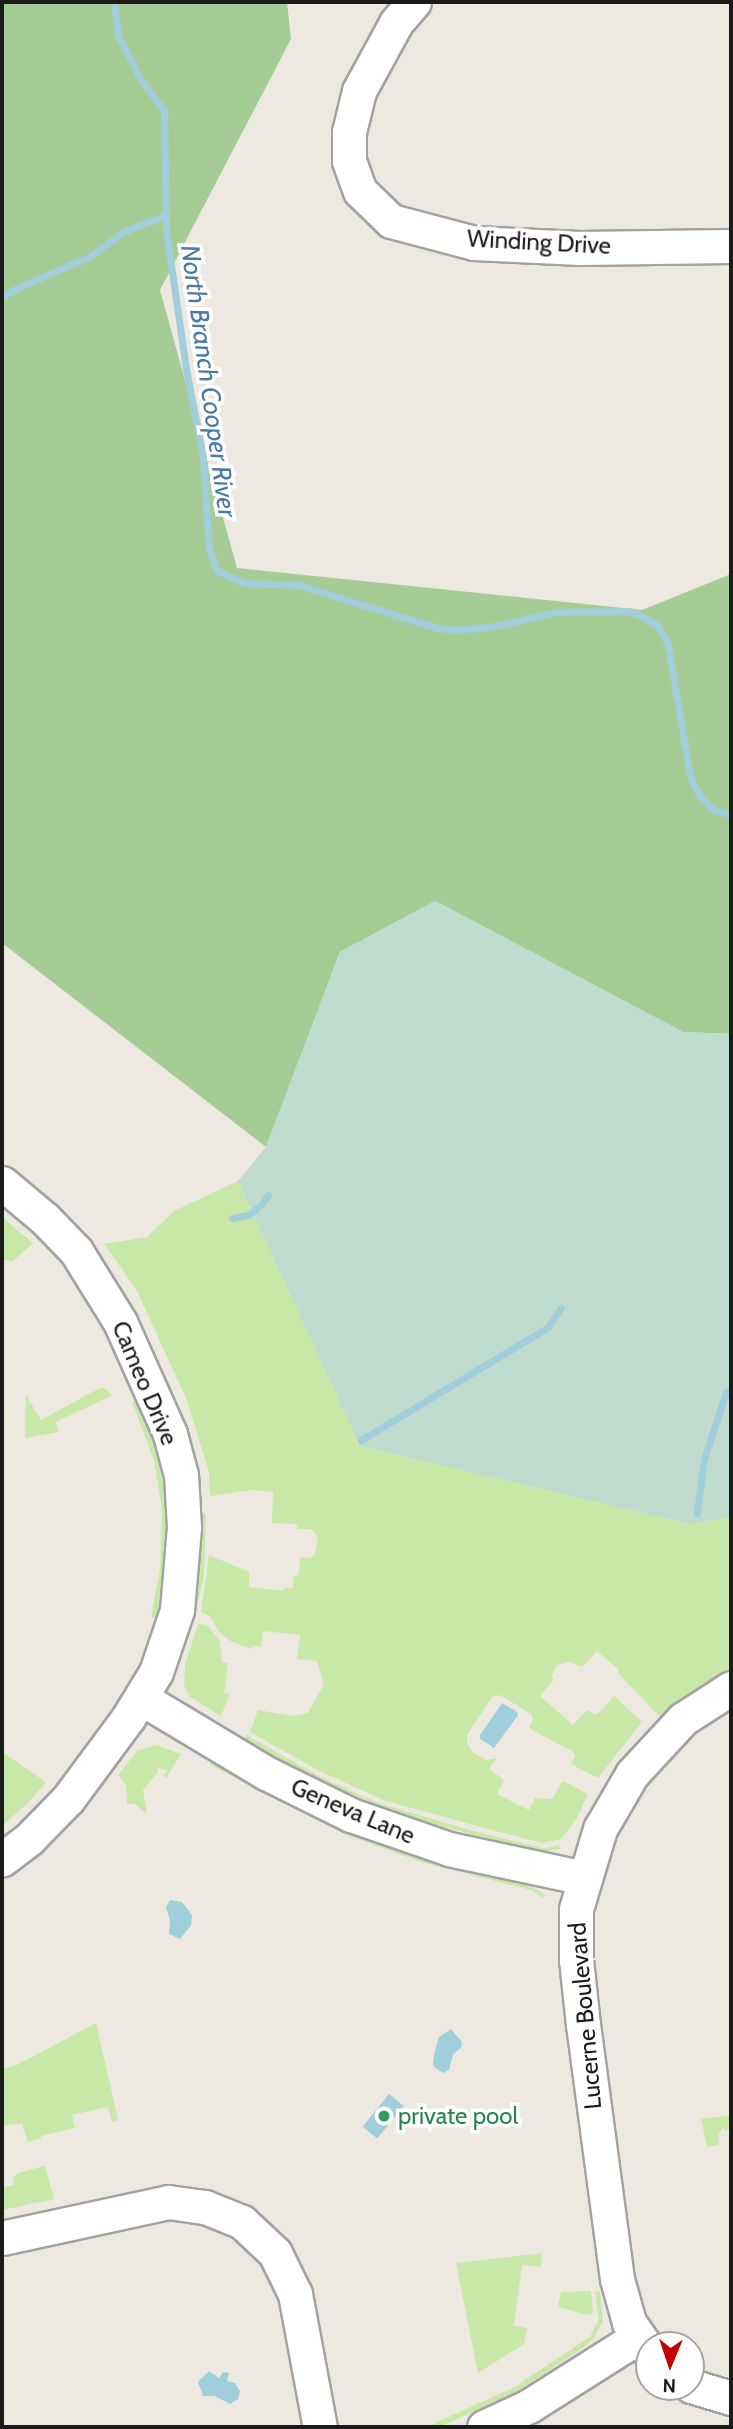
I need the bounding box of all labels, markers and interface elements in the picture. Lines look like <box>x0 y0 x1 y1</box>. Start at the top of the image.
street label: Winding Drive <box>466 224 612 260</box>
water label: North Branch Cooper River <box>173 243 243 519</box>
street label: Cameo Drive <box>106 1317 184 1449</box>
street label: Geneva Lane <box>287 1772 419 1850</box>
street label: Lucerne Boulevard <box>562 1921 608 2111</box>
place label: private pool <box>398 2102 518 2130</box>
marker: private pool <box>376 2108 392 2124</box>
north arrow <box>635 2331 705 2401</box>
text: N <box>662 2374 676 2397</box>

